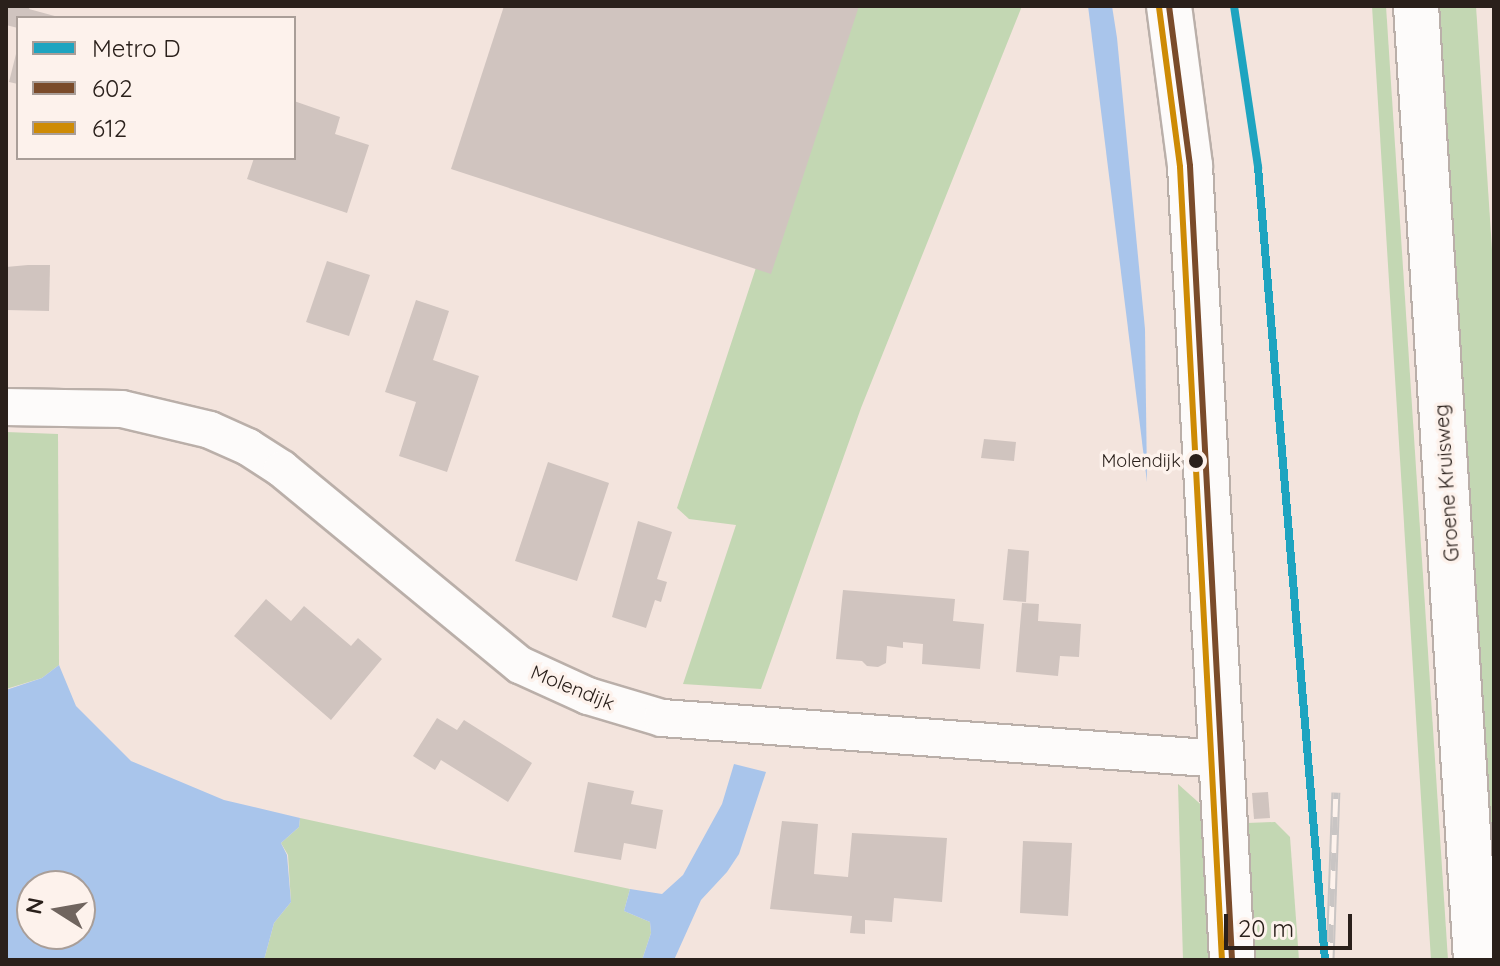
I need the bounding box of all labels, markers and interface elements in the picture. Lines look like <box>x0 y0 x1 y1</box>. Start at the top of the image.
legend <box>16 16 296 160</box>
text: Metro D <box>92 33 181 63</box>
text: 602 <box>92 73 133 103</box>
text: 612 <box>92 113 127 143</box>
street label: Groene Kruisweg <box>1429 404 1463 562</box>
place label: Molendijk <box>1101 450 1181 472</box>
marker: Molendijk <box>1188 453 1204 469</box>
street label: Molendijk <box>528 659 618 715</box>
north arrow <box>16 870 96 950</box>
text: N <box>19 895 50 916</box>
scale bar <box>1228 898 1356 948</box>
text: 20 m <box>1238 913 1294 943</box>

